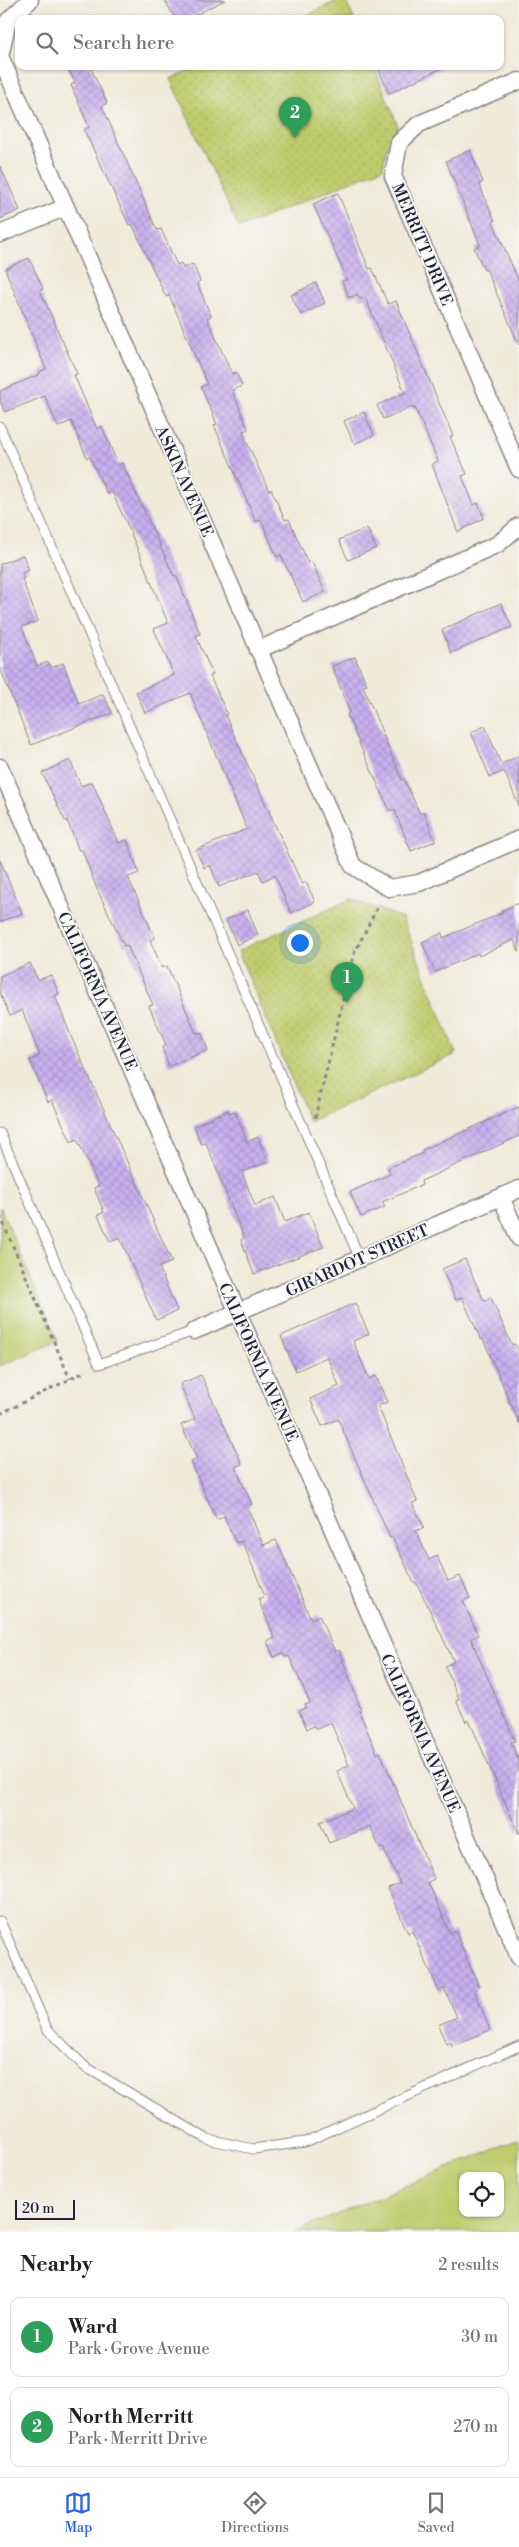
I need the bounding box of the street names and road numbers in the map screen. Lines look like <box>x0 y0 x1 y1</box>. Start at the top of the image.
street label: MERRITT DRIVE <box>387 180 457 309</box>
street label: ASKIN AVENUE <box>150 422 218 540</box>
street label: CALIFORNIA AVENUE <box>53 909 141 1074</box>
street label: GIRARDOT STREET <box>283 1220 432 1302</box>
street label: CALIFORNIA AVENUE <box>214 1280 302 1445</box>
street label: CALIFORNIA AVENUE <box>376 1651 464 1816</box>

